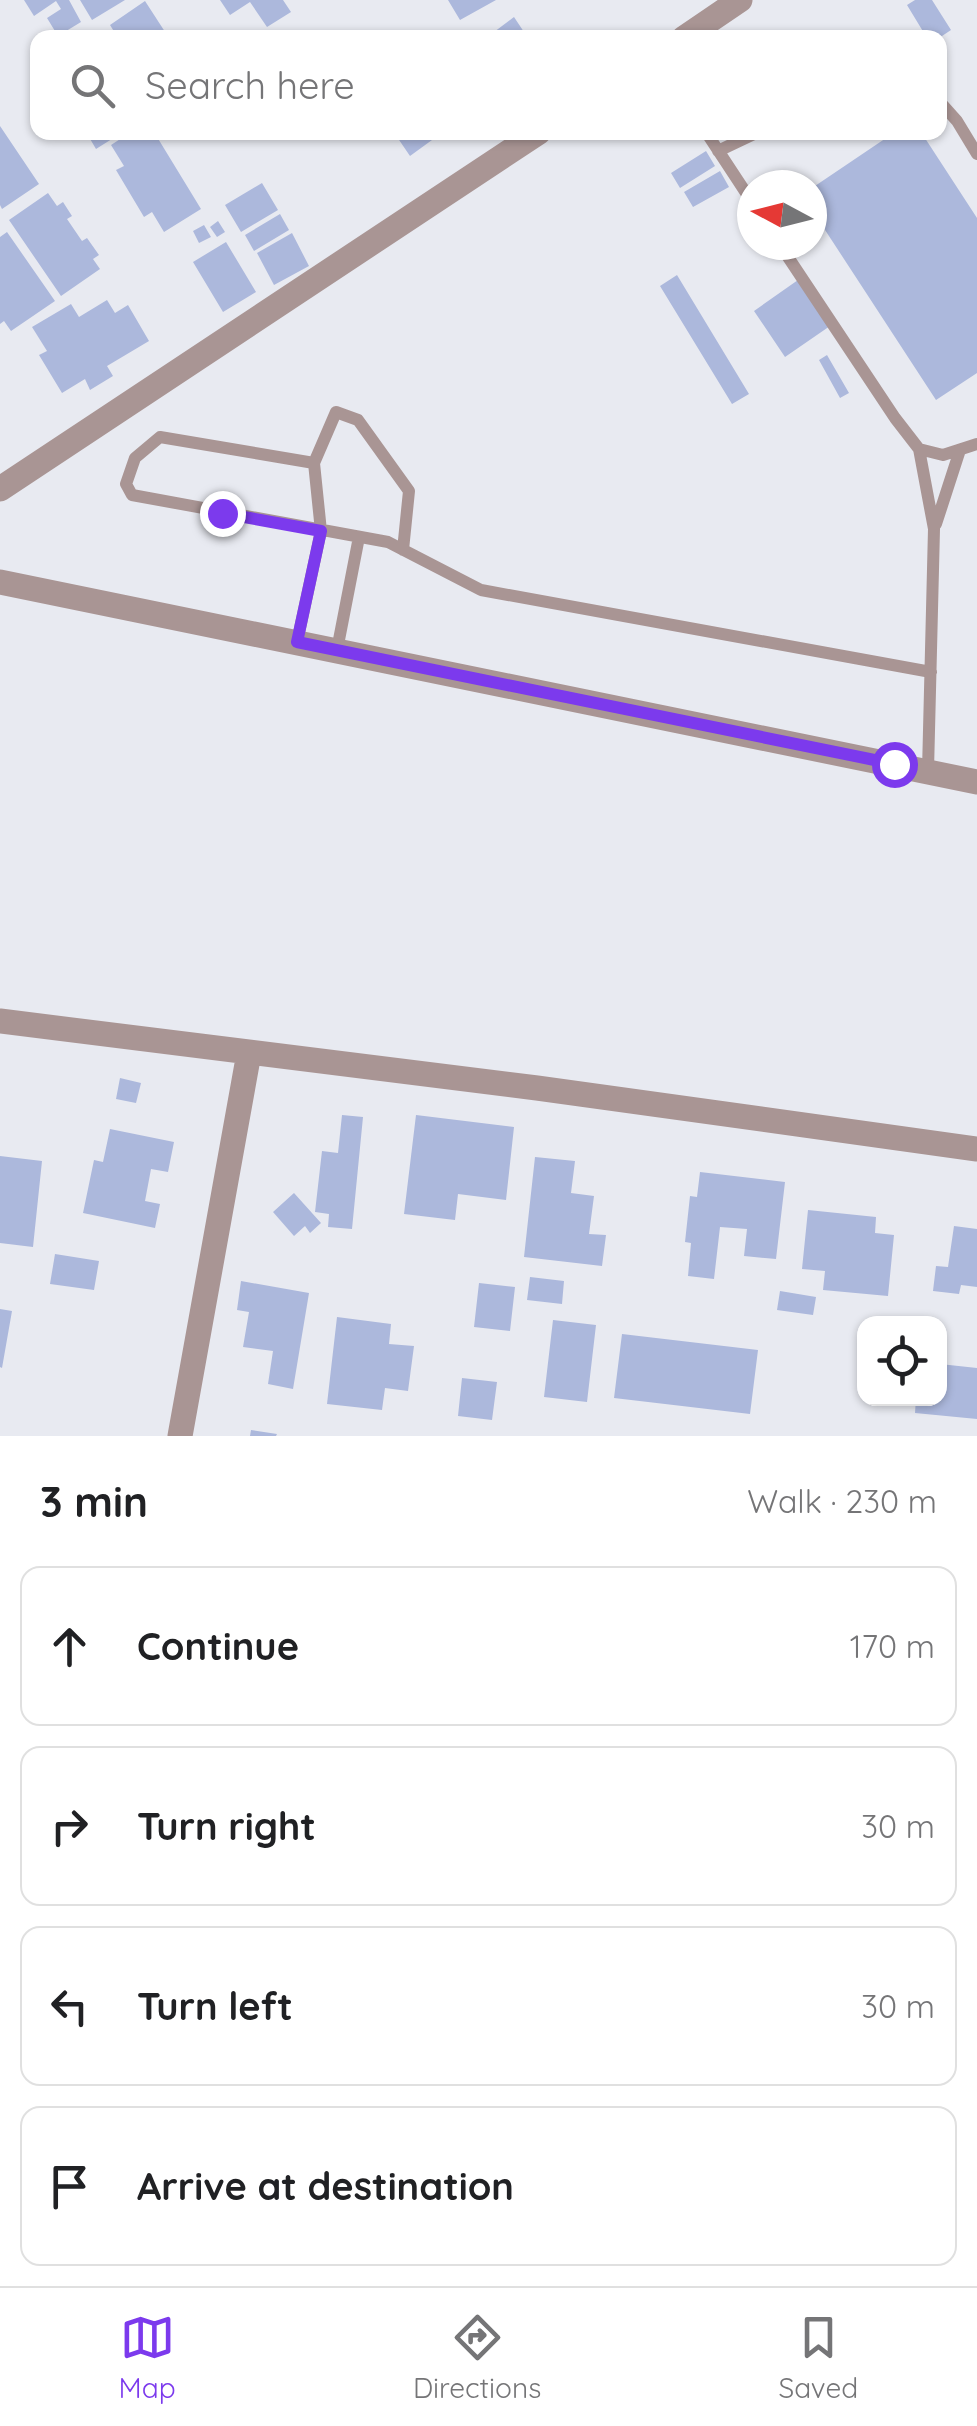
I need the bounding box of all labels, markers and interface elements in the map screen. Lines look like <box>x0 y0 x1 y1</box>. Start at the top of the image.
search box <box>30 30 947 140</box>
icon: search <box>65 58 120 113</box>
text: Search here <box>145 61 355 109</box>
north arrow <box>737 170 827 260</box>
route end <box>200 491 246 537</box>
route start <box>872 742 918 788</box>
map controls <box>857 1316 947 1406</box>
button: locate <box>857 1316 947 1406</box>
text: 3 min <box>40 1475 148 1528</box>
text: Walk · 230 m <box>747 1481 937 1521</box>
icon: ahead <box>42 1619 97 1674</box>
text: Continue <box>137 1622 299 1670</box>
text: 170 m <box>850 1626 935 1666</box>
icon: right <box>42 1799 97 1854</box>
text: Turn right <box>137 1802 316 1850</box>
text: 30 m <box>861 1806 935 1846</box>
icon: left <box>42 1979 97 2034</box>
text: Turn left <box>137 1982 293 2030</box>
text: 30 m <box>861 1986 935 2026</box>
icon: arrive <box>42 2159 97 2214</box>
text: Arrive at destination <box>137 2162 514 2210</box>
tab: Map <box>119 2310 176 2405</box>
tab: Directions <box>413 2310 541 2405</box>
tab: Saved <box>779 2310 858 2405</box>

